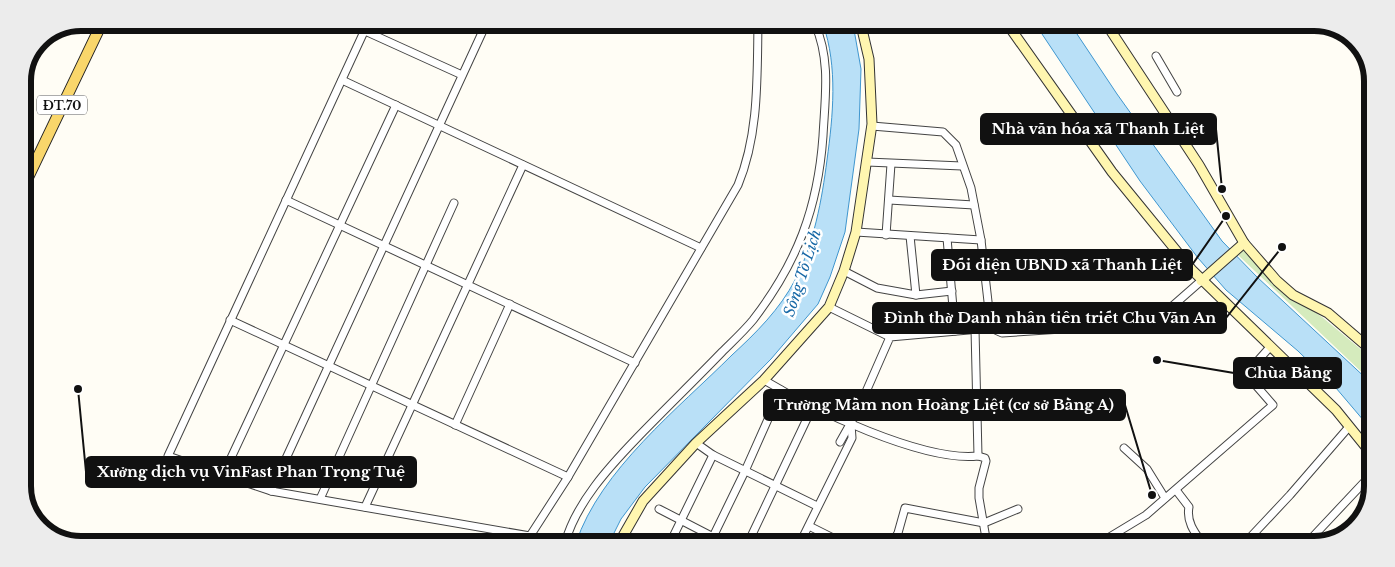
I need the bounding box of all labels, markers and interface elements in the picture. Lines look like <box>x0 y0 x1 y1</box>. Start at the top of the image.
road number: ĐT.70 <box>37 96 87 114</box>
callout: Nhà văn hóa xã Thanh Liệt <box>981 114 1216 144</box>
text: Nhà văn hóa xã Thanh Liệt <box>991 119 1205 138</box>
water label: Sông Tô Lịch <box>779 227 825 319</box>
callout: Đối diện UBND xã Thanh Liệt <box>932 250 1192 280</box>
text: Đối diện UBND xã Thanh Liệt <box>942 255 1182 274</box>
callout: Đình thờ Danh nhân tiên triết Chu Văn An <box>873 303 1226 333</box>
text: Đình thờ Danh nhân tiên triết Chu Văn An <box>884 308 1216 327</box>
callout: Chùa Bằng <box>1234 358 1341 388</box>
text: Chùa Bằng <box>1245 363 1332 382</box>
callout: Trường Mầm non Hoàng Liệt (cơ sở Bằng A) <box>764 390 1125 420</box>
text: Trường Mầm non Hoàng Liệt (cơ sở Bằng A) <box>774 395 1114 414</box>
callout: Xưởng dịch vụ VinFast Phan Trọng Tuệ <box>86 457 416 487</box>
text: Xưởng dịch vụ VinFast Phan Trọng Tuệ <box>96 462 405 481</box>

